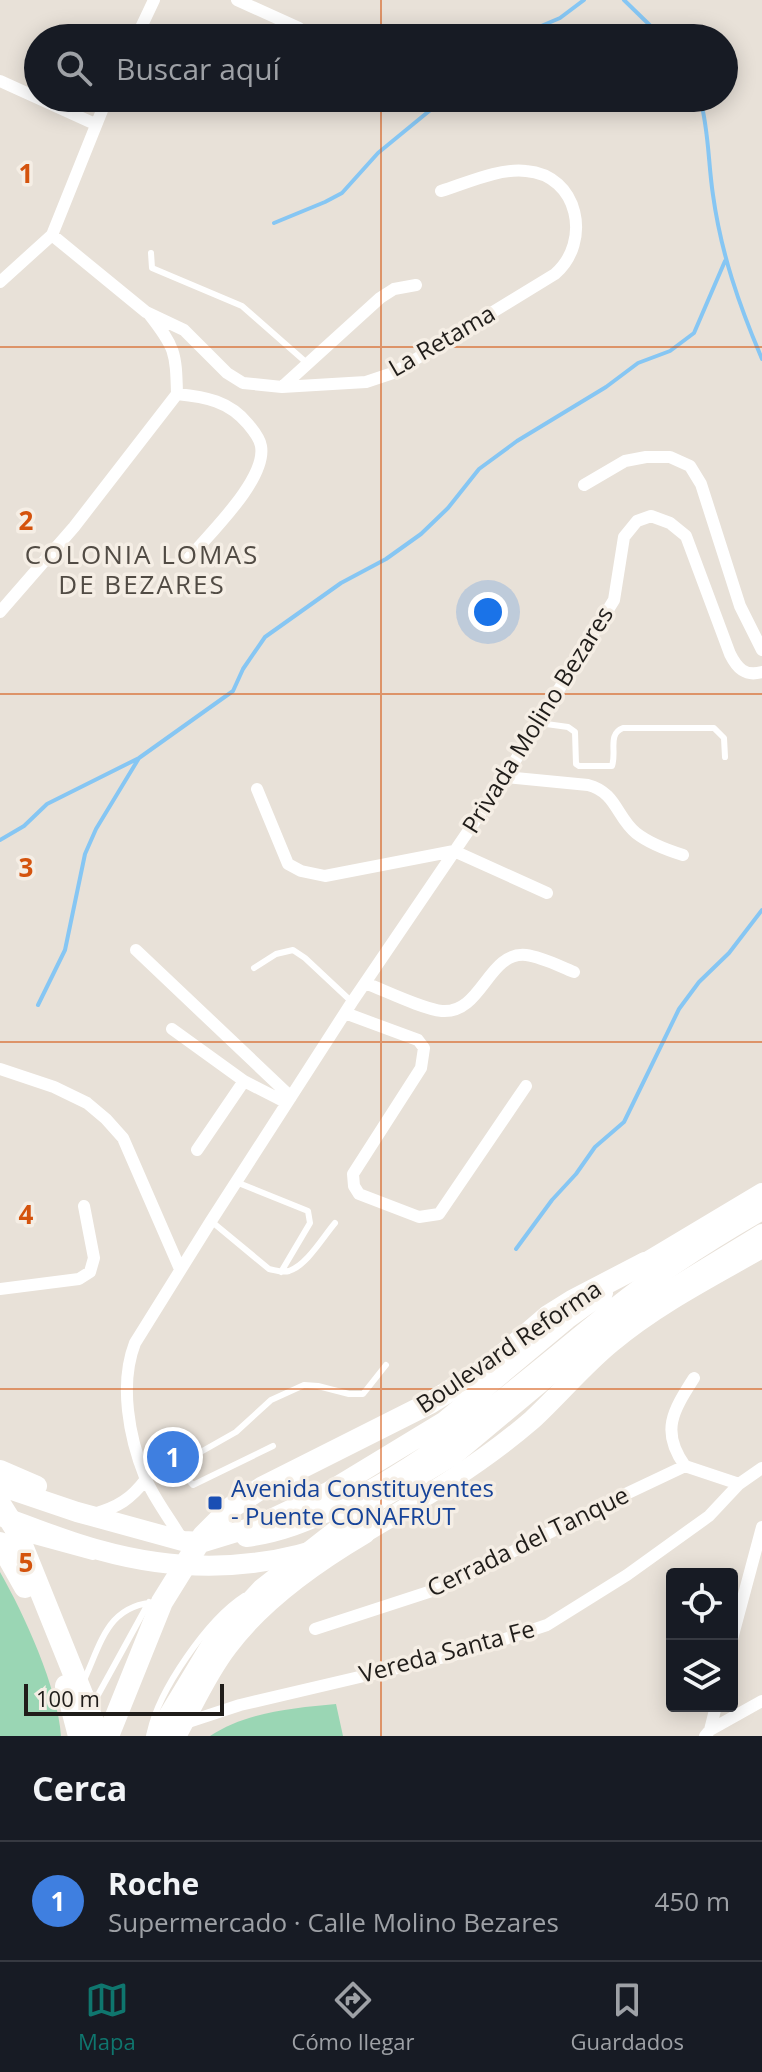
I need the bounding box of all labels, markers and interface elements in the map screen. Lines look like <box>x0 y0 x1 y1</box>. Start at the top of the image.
search box <box>24 24 738 112</box>
icon: search <box>52 46 96 90</box>
text: Buscar aquí <box>116 48 280 89</box>
text: 1 <box>19 155 33 191</box>
street label: La Retama <box>382 296 501 383</box>
text: 2 <box>19 502 34 538</box>
district label: COLONIA LOMAS DE BEZARES <box>25 536 259 602</box>
your location <box>468 592 508 632</box>
street label: Privada Molino Bezares <box>453 599 620 839</box>
text: 3 <box>19 849 33 885</box>
text: 4 <box>19 1196 34 1232</box>
street label: Boulevard Reforma <box>409 1272 607 1420</box>
pin: 1 <box>147 1427 199 1487</box>
place label: Avenida Constituyentes - Puente CONAFRUT <box>231 1471 494 1532</box>
street label: Cerrada del Tanque <box>421 1478 634 1604</box>
marker: Avenida Constituyentes - Puente CONAFRUT <box>206 1494 224 1512</box>
text: 5 <box>19 1544 33 1580</box>
map controls <box>666 1568 738 1712</box>
button: locate <box>666 1568 738 1640</box>
street label: Vereda Santa Fe <box>355 1611 538 1690</box>
button: layers <box>666 1640 738 1712</box>
scale bar <box>24 1680 224 1716</box>
text: 100 m <box>36 1683 100 1713</box>
text: Cerca <box>32 1765 127 1811</box>
text: Roche <box>108 1863 199 1904</box>
text: 1 <box>51 1883 65 1919</box>
text: 450 m <box>655 1883 730 1919</box>
text: Supermercado · Calle Molino Bezares <box>108 1904 559 1940</box>
tab: Mapa <box>78 1978 136 2056</box>
tab: Cómo llegar <box>292 1978 415 2056</box>
tab: Guardados <box>570 1978 684 2056</box>

